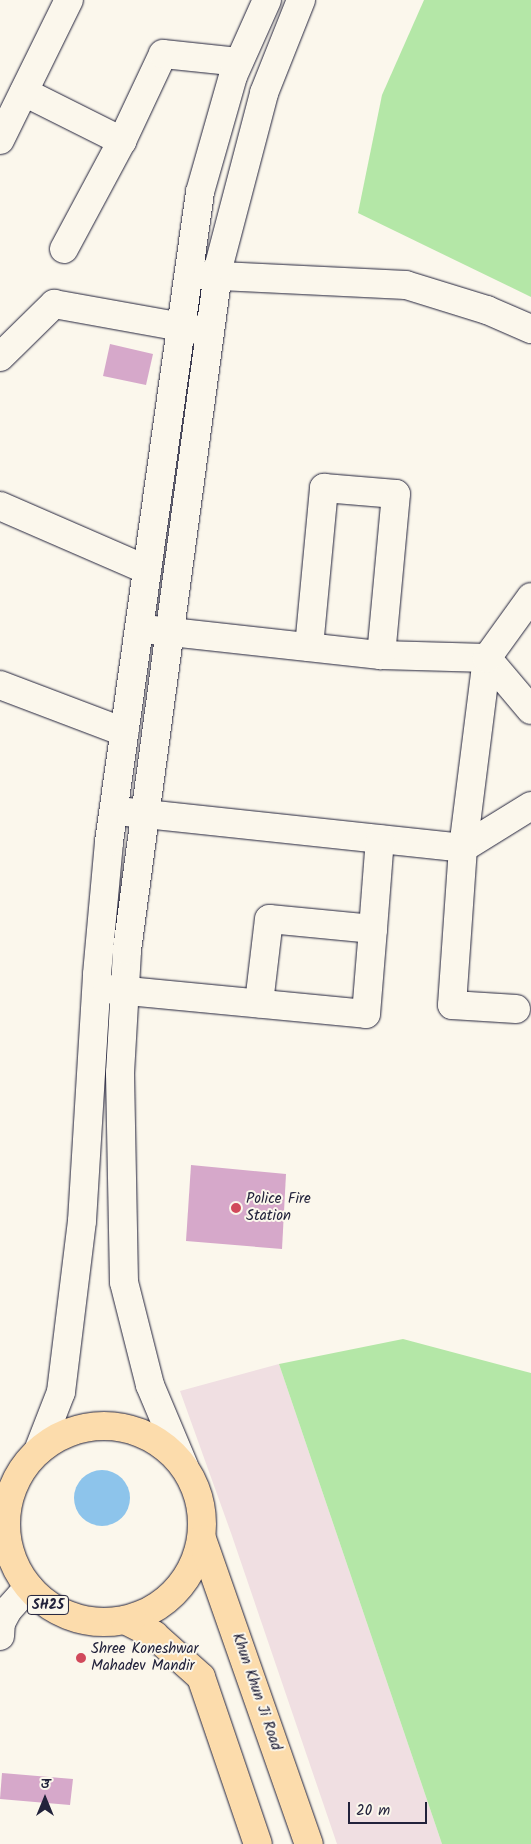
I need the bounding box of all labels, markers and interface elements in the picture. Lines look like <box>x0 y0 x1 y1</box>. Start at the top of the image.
place label: Police Fire Station <box>246 1190 311 1225</box>
marker: Police Fire Station <box>230 1202 242 1214</box>
road number: SH25 <box>27 1594 69 1616</box>
street label: Khun Khun Ji Road <box>227 1631 285 1753</box>
place label: Shree Koneshwar Mahadev Mandir <box>91 1640 198 1675</box>
marker: Shree Koneshwar Mahadev Mandir <box>75 1652 87 1664</box>
text: उ <box>41 1773 49 1795</box>
north arrow <box>20 1774 70 1824</box>
scale bar <box>351 1792 430 1824</box>
text: 20 m <box>356 1799 390 1823</box>

